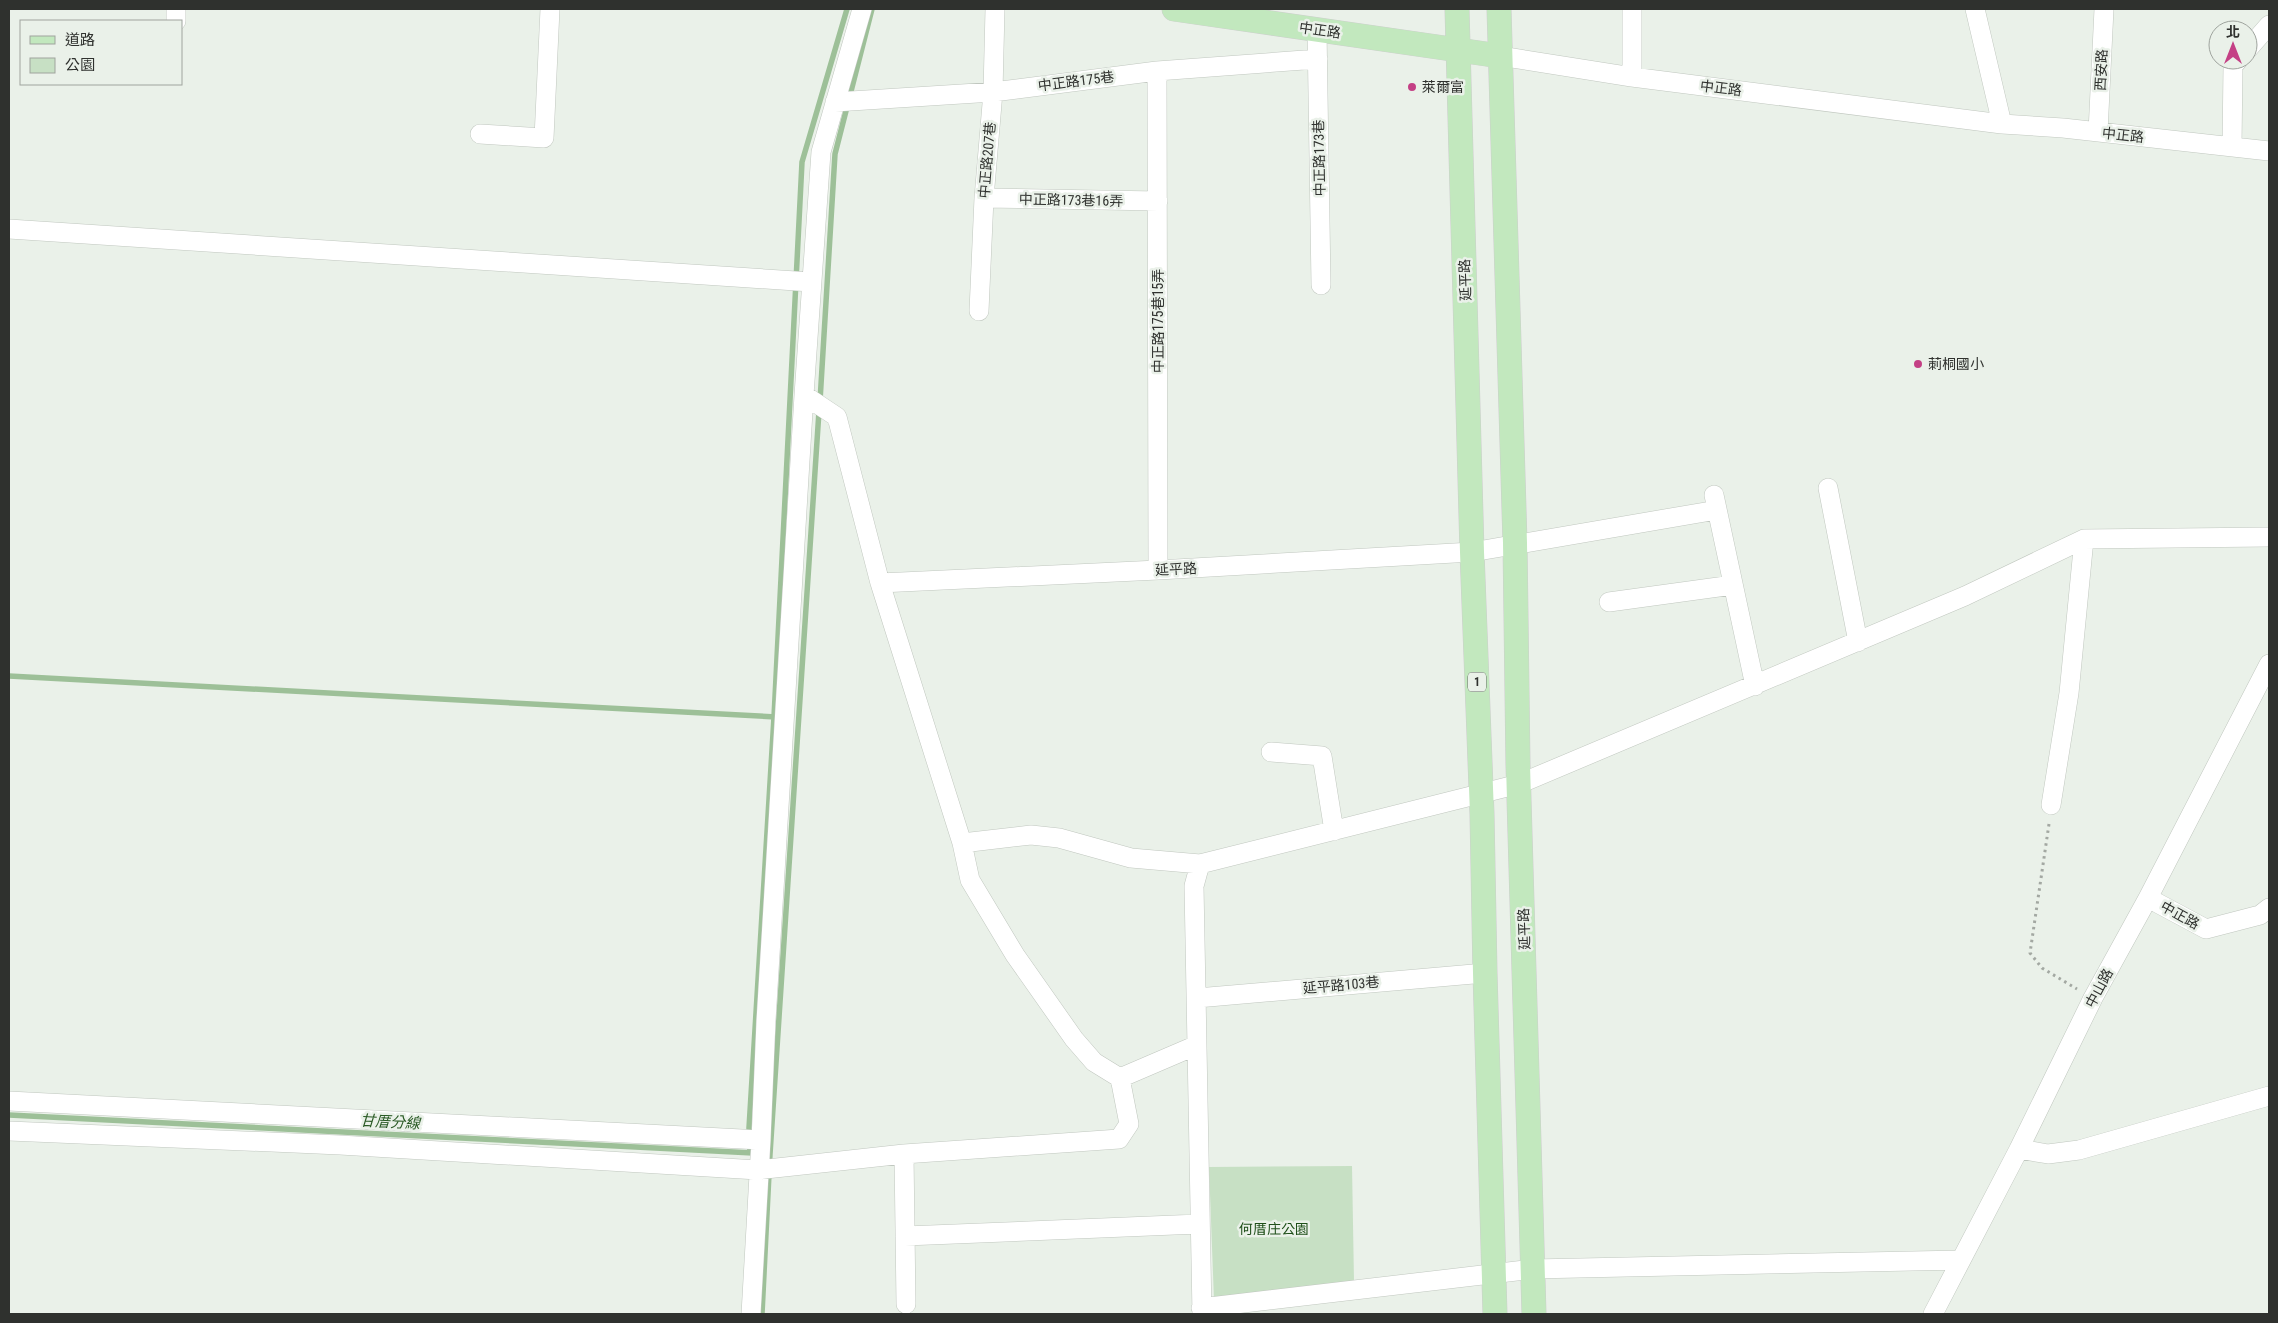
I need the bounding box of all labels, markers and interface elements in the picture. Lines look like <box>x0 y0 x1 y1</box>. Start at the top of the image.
street label: 中正路 <box>1298 19 1342 41</box>
legend <box>20 20 182 85</box>
north arrow <box>2208 20 2258 70</box>
text: 北 <box>2226 24 2240 40</box>
text: 道路 <box>65 31 95 49</box>
street label: 西安路 <box>2092 49 2110 91</box>
text: 公園 <box>65 56 95 74</box>
street label: 中正路175巷 <box>1037 68 1115 94</box>
street label: 中正路 <box>1699 78 1743 98</box>
place label: 萊爾富 <box>1422 79 1464 95</box>
marker: 萊爾富 <box>1406 81 1418 93</box>
street label: 中正路173巷 <box>1310 119 1328 197</box>
street label: 中正路207巷 <box>976 121 998 199</box>
street label: 中正路 <box>2101 125 2145 145</box>
street label: 中正路173巷16弄 <box>1019 191 1123 209</box>
street label: 延平路 <box>1456 259 1474 301</box>
street label: 中正路175巷15弄 <box>1150 269 1166 373</box>
place label: 莿桐國小 <box>1928 356 1984 372</box>
marker: 莿桐國小 <box>1912 358 1924 370</box>
street label: 延平路 <box>1155 560 1197 578</box>
road number: 1 <box>1468 672 1486 692</box>
street label: 中正路 <box>2158 898 2202 932</box>
street label: 延平路 <box>1515 908 1533 950</box>
street label: 中山路 <box>2082 966 2116 1010</box>
street label: 延平路103巷 <box>1302 974 1380 996</box>
water label: 甘厝分線 <box>360 1111 422 1133</box>
park label: 何厝庄公園 <box>1239 1221 1309 1237</box>

